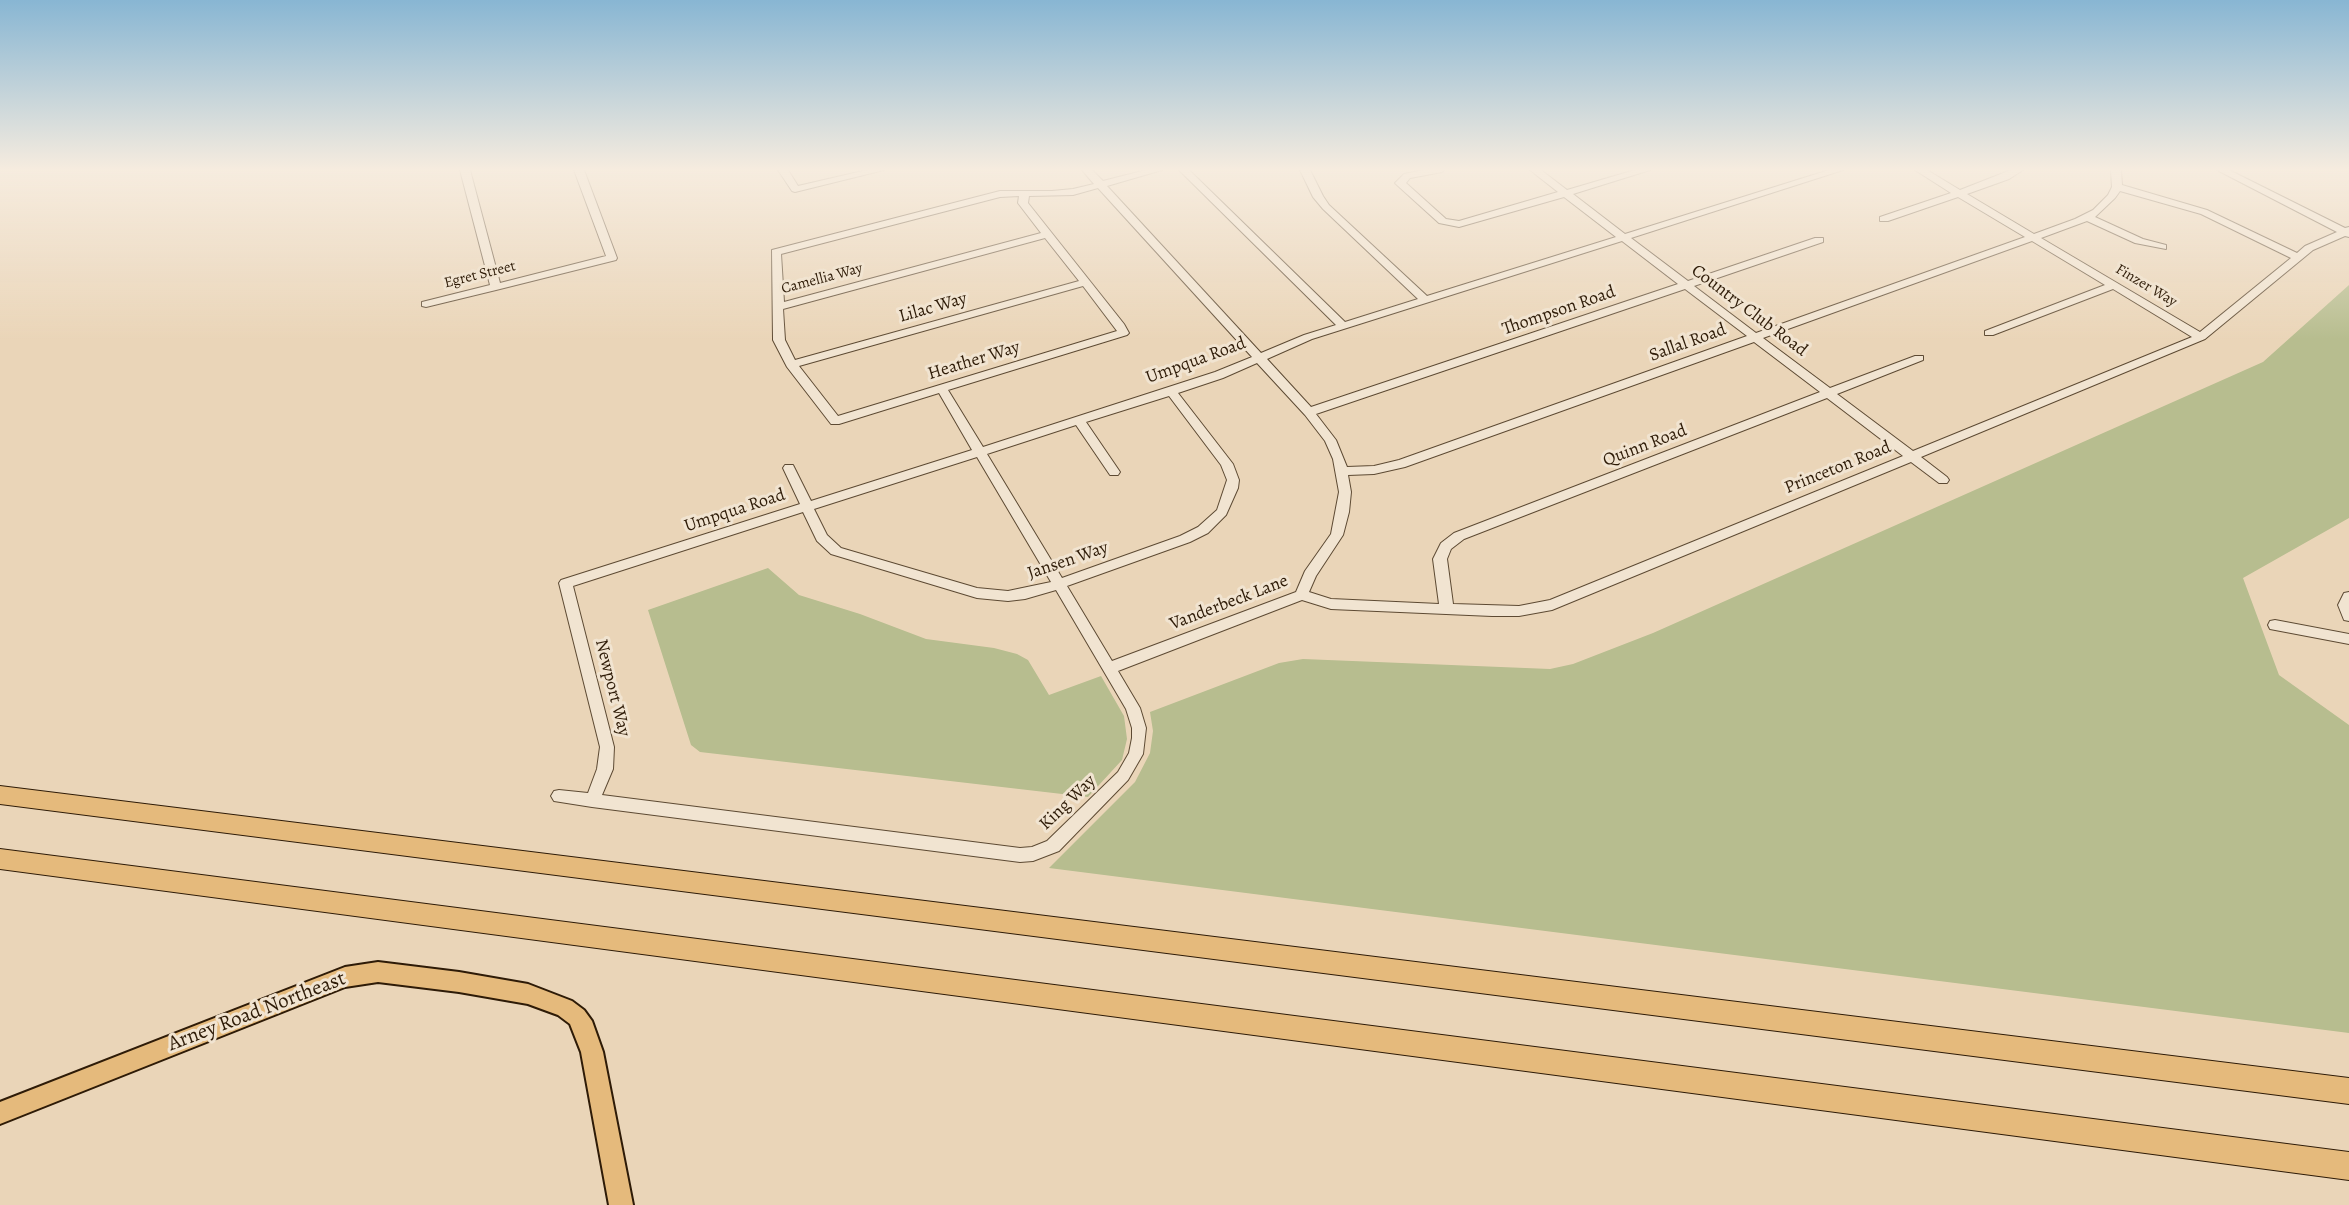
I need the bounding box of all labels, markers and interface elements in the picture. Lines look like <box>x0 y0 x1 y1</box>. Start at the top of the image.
street label: Egret Street <box>442 257 518 293</box>
street label: Camellia Way <box>779 260 865 298</box>
street label: Country Club Road <box>1687 260 1811 362</box>
street label: Finzer Way <box>2112 261 2180 311</box>
street label: Thompson Road <box>1500 282 1618 340</box>
street label: Lilac Way <box>897 288 969 328</box>
street label: Sallal Road <box>1647 319 1729 367</box>
street label: Umpqua Road <box>1143 333 1249 389</box>
street label: Heather Way <box>925 337 1023 385</box>
street label: Quinn Road <box>1600 420 1690 472</box>
street label: Princeton Road <box>1782 437 1894 499</box>
street label: Umpqua Road <box>682 485 788 537</box>
street label: Jansen Way <box>1025 537 1111 585</box>
street label: Vanderbeck Lane <box>1167 570 1291 636</box>
street label: Newport Way <box>589 637 635 739</box>
street label: King Way <box>1035 771 1101 835</box>
street label: Arney Road Northeast <box>165 967 349 1057</box>

